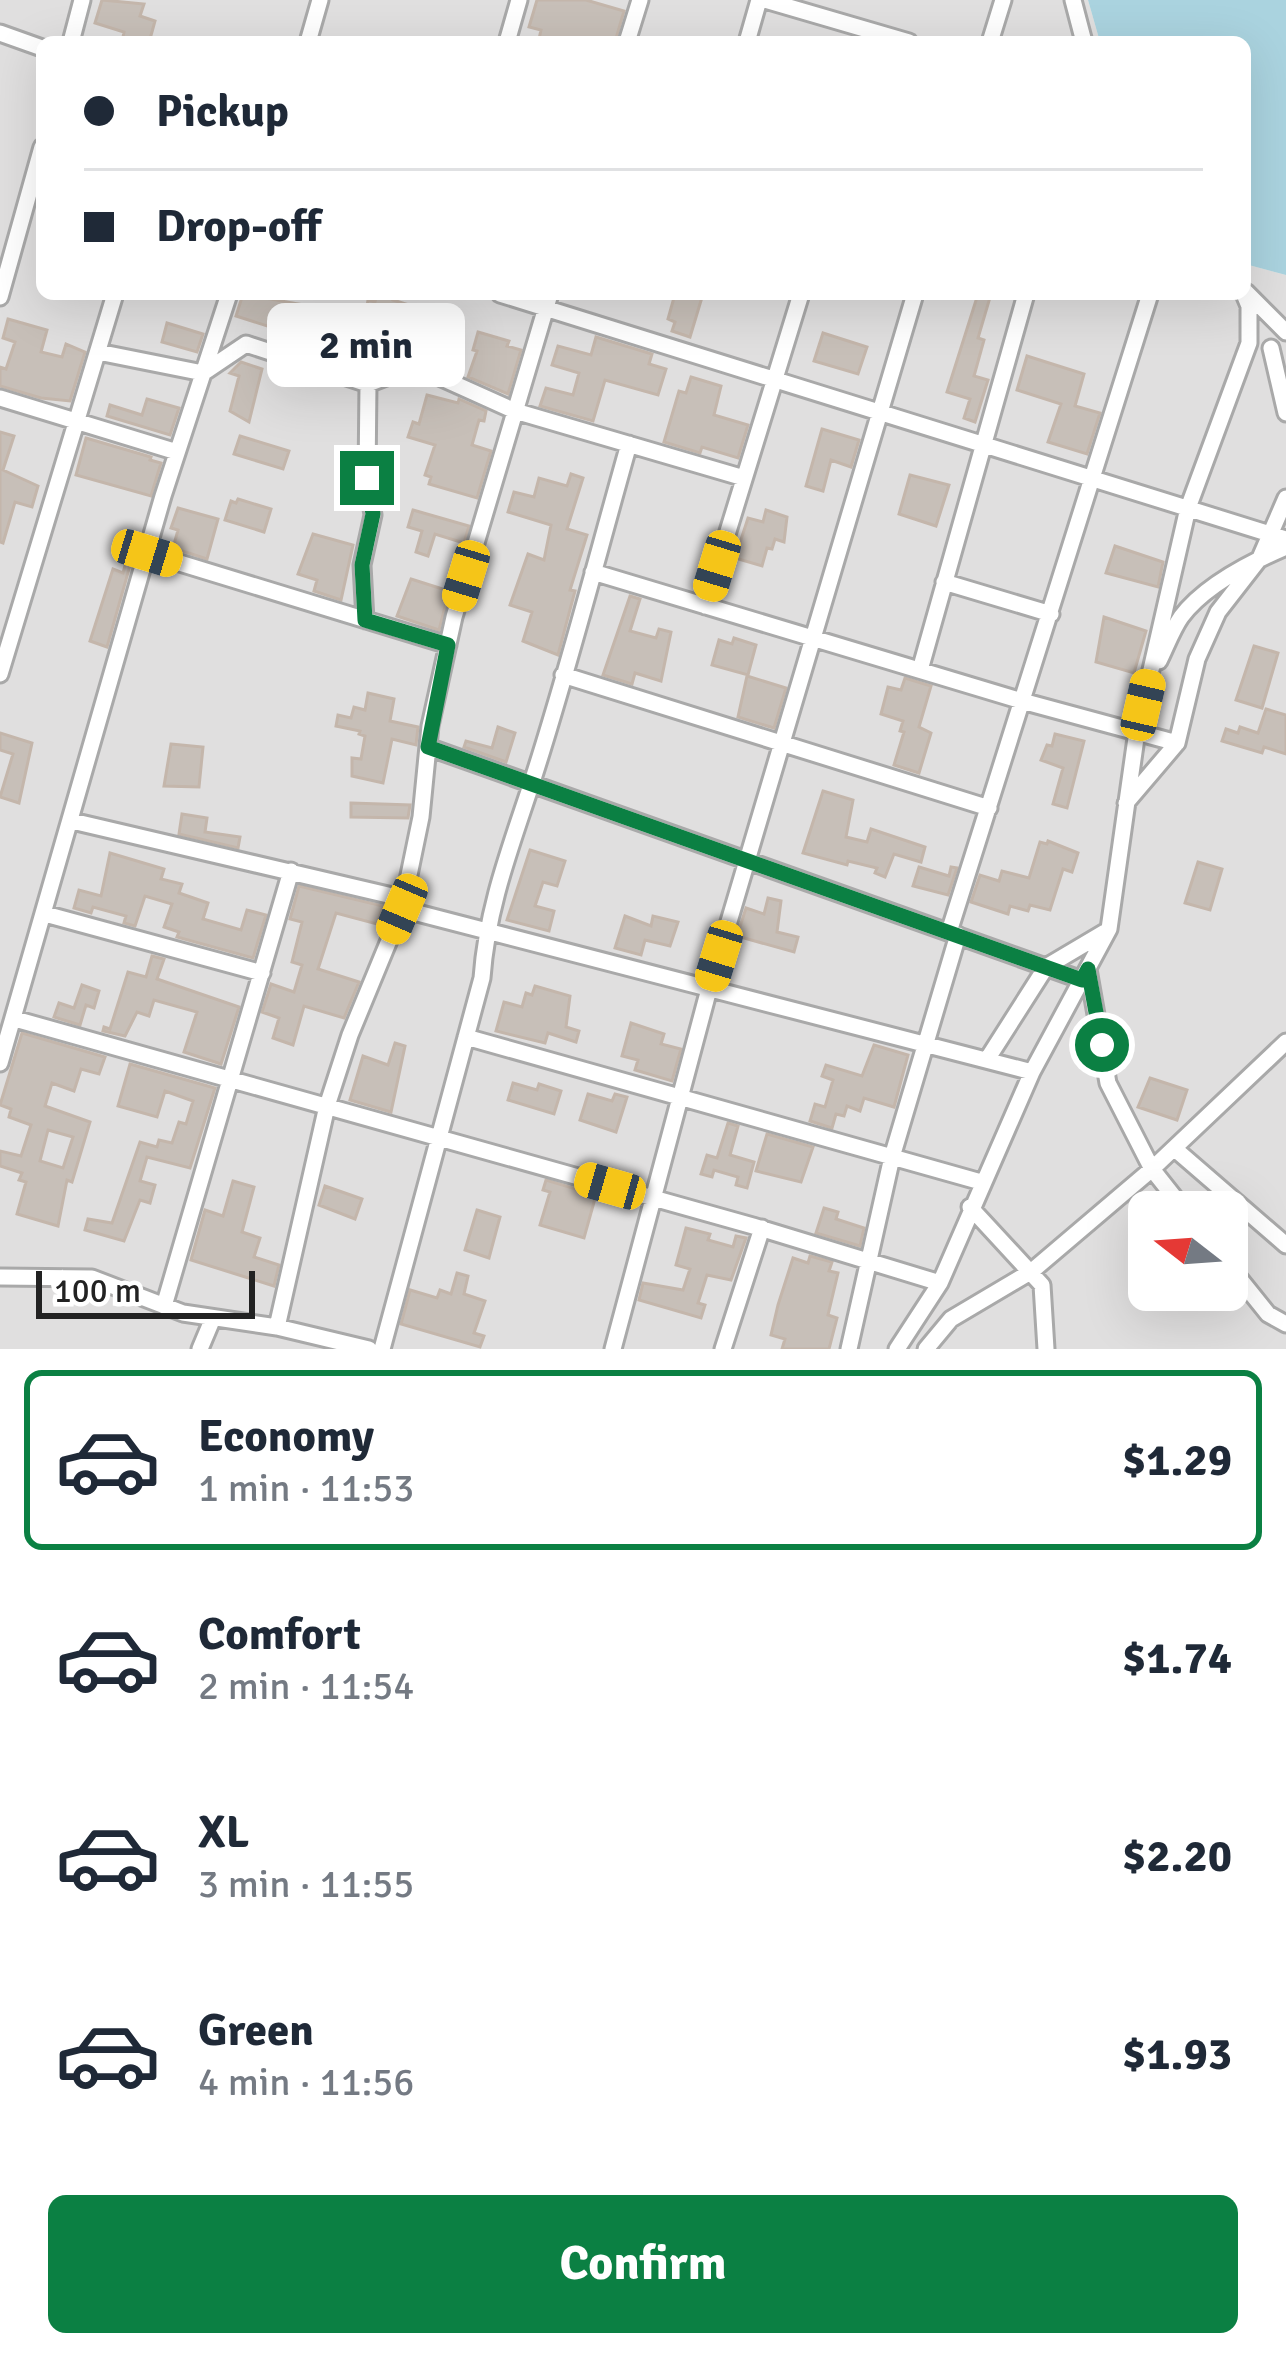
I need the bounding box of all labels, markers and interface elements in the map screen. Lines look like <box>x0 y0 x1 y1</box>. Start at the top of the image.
text: Pickup <box>156 84 289 139</box>
text: Drop-off <box>156 199 321 254</box>
callout: 2 min <box>268 304 466 388</box>
text: 2 min <box>319 321 413 369</box>
route end <box>340 451 394 505</box>
car <box>107 525 187 581</box>
car <box>689 526 745 606</box>
car <box>438 536 494 616</box>
car <box>1117 666 1169 744</box>
car <box>371 869 433 949</box>
car <box>691 916 747 996</box>
route start <box>1075 1018 1129 1072</box>
car <box>570 1159 650 1213</box>
north arrow <box>1128 1191 1248 1311</box>
map controls <box>1128 1191 1248 1311</box>
scale bar <box>36 1265 255 1318</box>
text: 100 m <box>54 1271 141 1312</box>
icon: car <box>54 1406 162 1514</box>
text: Economy <box>198 1409 374 1464</box>
text: $1.29 <box>1122 1433 1232 1488</box>
text: 1 min · 11:53 <box>198 1464 414 1512</box>
icon: car <box>54 1604 162 1712</box>
text: Comfort <box>198 1607 361 1662</box>
text: $1.74 <box>1122 1631 1232 1686</box>
text: 2 min · 11:54 <box>198 1662 414 1710</box>
icon: car <box>54 1802 162 1910</box>
text: XL <box>198 1805 249 1860</box>
text: $2.20 <box>1122 1829 1232 1884</box>
text: 3 min · 11:55 <box>198 1860 414 1908</box>
icon: car <box>54 2000 162 2108</box>
text: Green <box>198 2003 314 2058</box>
text: $1.93 <box>1122 2027 1232 2082</box>
text: 4 min · 11:56 <box>198 2058 414 2106</box>
button: Confirm <box>48 2195 1238 2333</box>

